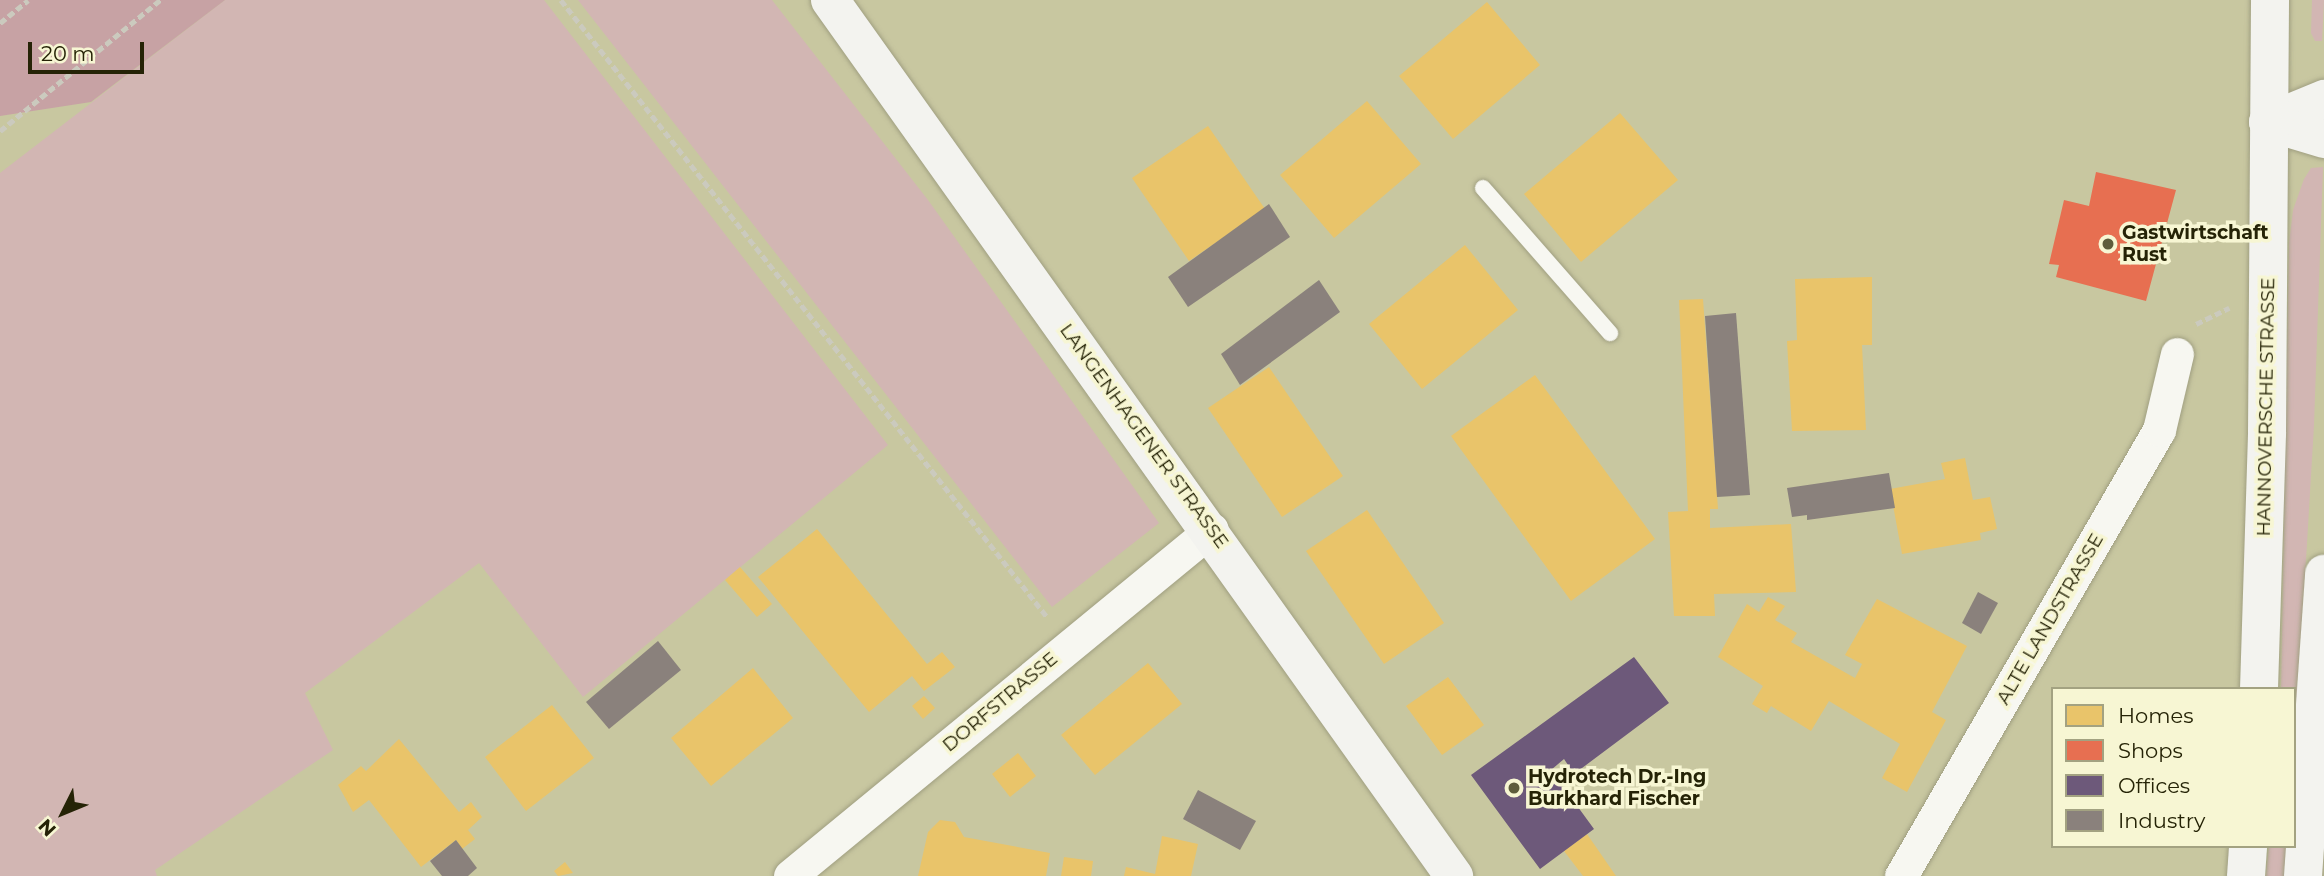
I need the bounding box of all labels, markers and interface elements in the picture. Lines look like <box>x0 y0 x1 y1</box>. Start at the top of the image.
scale bar <box>32 28 147 72</box>
text: 20 m <box>41 41 95 66</box>
place label: Gastwirtschaft Rust <box>2122 222 2269 266</box>
marker: Gastwirtschaft Rust <box>2100 236 2116 252</box>
street label: HANNOVERSCHE STRASSE <box>2252 277 2280 537</box>
street label: LANGENHAGENER STRASSE <box>1055 319 1233 553</box>
street label: ALTE LANDSTRASSE <box>1992 529 2108 709</box>
street label: DORFSTRASSE <box>938 647 1062 757</box>
legend <box>2051 687 2296 848</box>
text: Homes <box>2118 703 2193 728</box>
text: Shops <box>2118 738 2183 763</box>
place label: Hydrotech Dr.-Ing Burkhard Fischer <box>1528 766 1706 810</box>
text: Offices <box>2118 773 2190 798</box>
north arrow <box>28 778 98 848</box>
marker: Hydrotech Dr.-Ing Burkhard Fischer <box>1506 780 1522 796</box>
text: Industry <box>2118 808 2205 833</box>
text: N <box>34 814 61 841</box>

